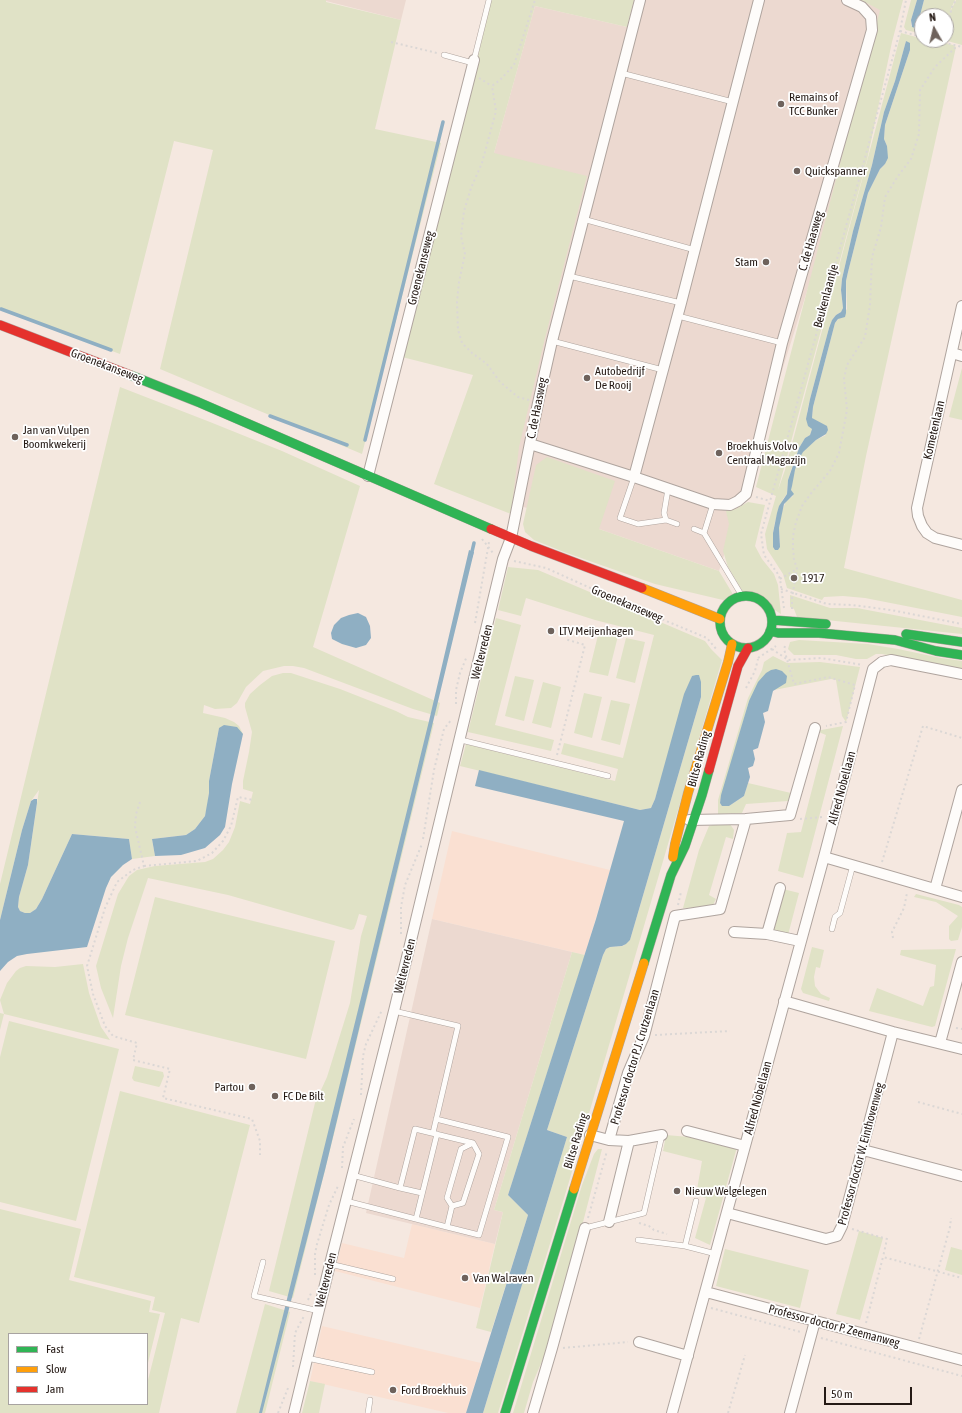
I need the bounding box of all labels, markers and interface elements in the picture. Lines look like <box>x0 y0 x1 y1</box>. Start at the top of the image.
north arrow <box>914 8 954 48</box>
text: N <box>928 11 937 24</box>
place label: Remains of TCC Bunker <box>789 90 838 118</box>
marker: Remains of TCC Bunker <box>776 99 786 109</box>
place label: Quickspanner <box>805 164 866 178</box>
marker: Quickspanner <box>792 166 802 176</box>
street label: C. de Haasweg <box>796 209 826 273</box>
street label: Groenekanseweg <box>405 229 437 307</box>
place label: Stam <box>735 255 758 269</box>
marker: Stam <box>761 257 771 267</box>
street label: Beukenlaantje <box>811 263 841 329</box>
street label: Groenekanseweg <box>69 346 145 386</box>
place label: Autobedrijf De Rooij <box>595 364 645 392</box>
marker: Autobedrijf De Rooij <box>582 373 592 383</box>
street label: C. de Haasweg <box>524 376 550 440</box>
street label: Kometenlaan <box>920 399 948 461</box>
place label: Jan van Vulpen Boomkwekerij <box>23 423 89 451</box>
marker: Jan van Vulpen Boomkwekerij <box>10 432 20 442</box>
place label: Broekhuis Volvo Centraal Magazijn <box>727 439 806 467</box>
marker: Broekhuis Volvo Centraal Magazijn <box>714 448 724 458</box>
place label: 1917 <box>802 571 825 585</box>
marker: 1917 <box>789 573 799 583</box>
street label: Groenekanseweg <box>589 582 665 626</box>
street label: Weltevreden <box>468 623 496 681</box>
place label: LTV Meijenhagen <box>559 624 633 638</box>
marker: LTV Meijenhagen <box>546 626 556 636</box>
street label: Biltse Rading <box>685 729 713 789</box>
street label: Alfred Nobellaan <box>825 750 859 826</box>
street label: Weltevreden <box>391 937 419 995</box>
street label: Professor doctor P.J. Crutzenlaan <box>608 988 662 1126</box>
street label: Alfred Nobellaan <box>741 1060 775 1136</box>
place label: Partou <box>215 1080 244 1094</box>
street label: Professor doctor W. Einthovenweg <box>835 1081 887 1227</box>
marker: Partou <box>247 1082 257 1092</box>
place label: FC De Bilt <box>283 1089 324 1103</box>
marker: FC De Bilt <box>270 1091 280 1101</box>
street label: Biltse Rading <box>561 1111 591 1171</box>
place label: Nieuw Welgelegen <box>685 1184 767 1198</box>
marker: Nieuw Welgelegen <box>672 1186 682 1196</box>
street label: Weltevreden <box>312 1251 340 1309</box>
place label: Van Walraven <box>473 1271 534 1285</box>
marker: Van Walraven <box>460 1273 470 1283</box>
street label: Professor doctor P. Zeemanweg <box>767 1302 901 1350</box>
legend <box>8 1333 148 1405</box>
text: Fast <box>46 1342 64 1356</box>
text: Slow <box>46 1362 67 1376</box>
scale bar <box>826 1379 914 1405</box>
text: Jam <box>46 1382 64 1396</box>
place label: Ford Broekhuis <box>401 1383 466 1397</box>
marker: Ford Broekhuis <box>388 1385 398 1395</box>
text: 50 m <box>831 1387 853 1401</box>

